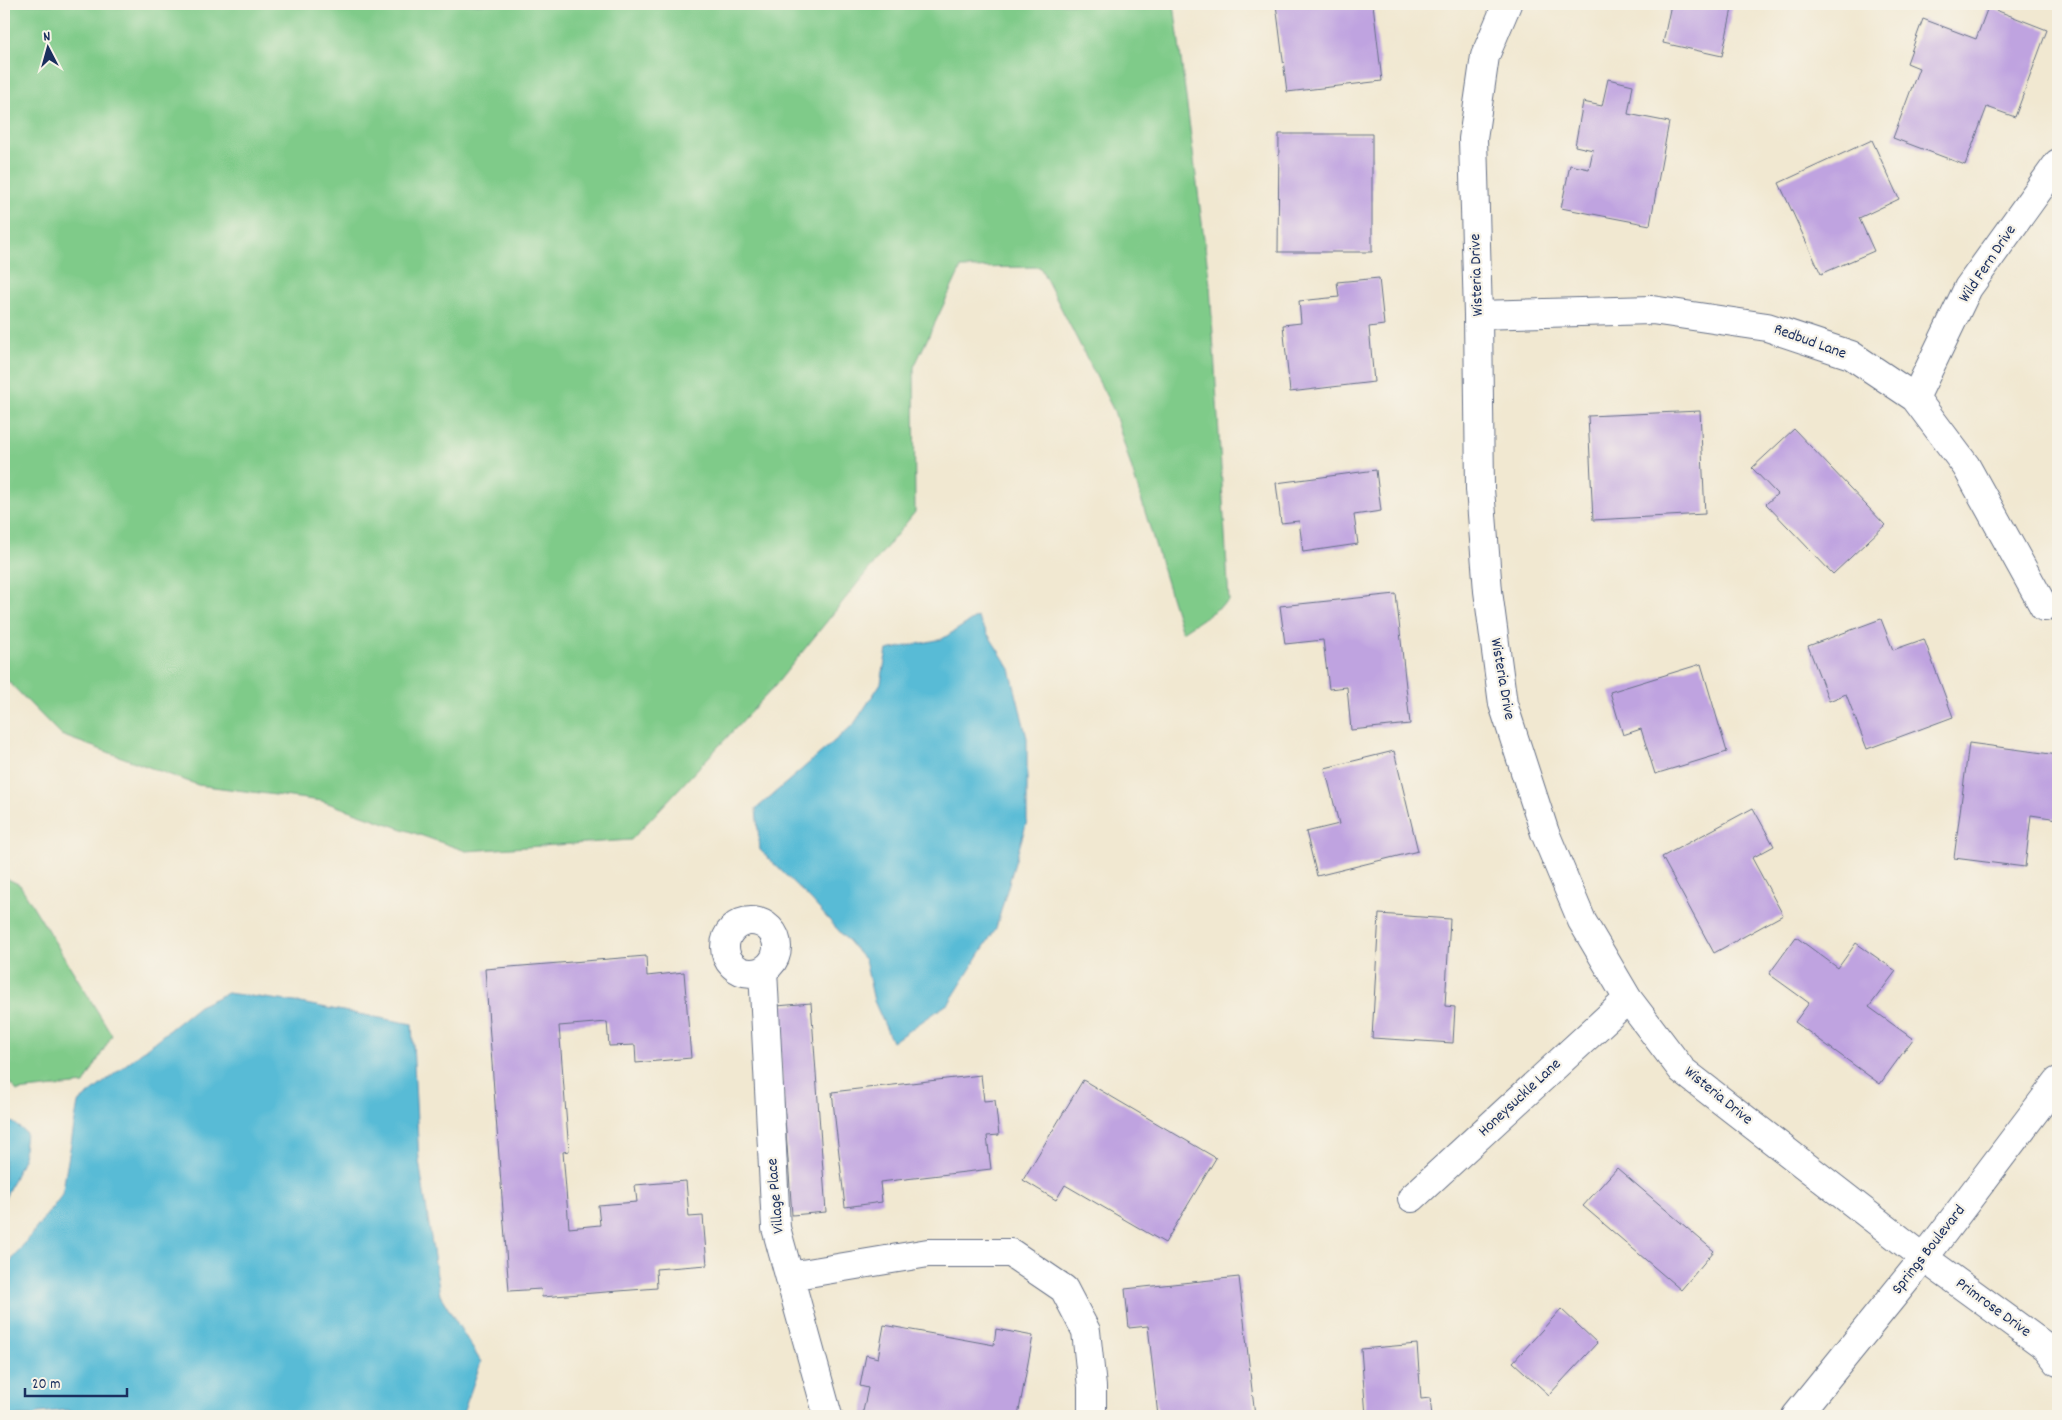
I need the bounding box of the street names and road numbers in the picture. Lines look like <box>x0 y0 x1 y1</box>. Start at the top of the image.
street label: Wild Fern Drive <box>1954 221 2022 307</box>
street label: Wisteria Drive <box>1464 233 1490 317</box>
street label: Redbud Lane <box>1770 318 1850 366</box>
street label: Wisteria Drive <box>1483 636 1521 722</box>
street label: Honeysuckle Lane <box>1473 1053 1567 1143</box>
street label: Wisteria Drive <box>1679 1061 1757 1131</box>
street label: Village Place <box>761 1157 791 1235</box>
street label: Springs Boulevard <box>1887 1200 1971 1300</box>
street label: Primrose Drive <box>1950 1273 2036 1343</box>

